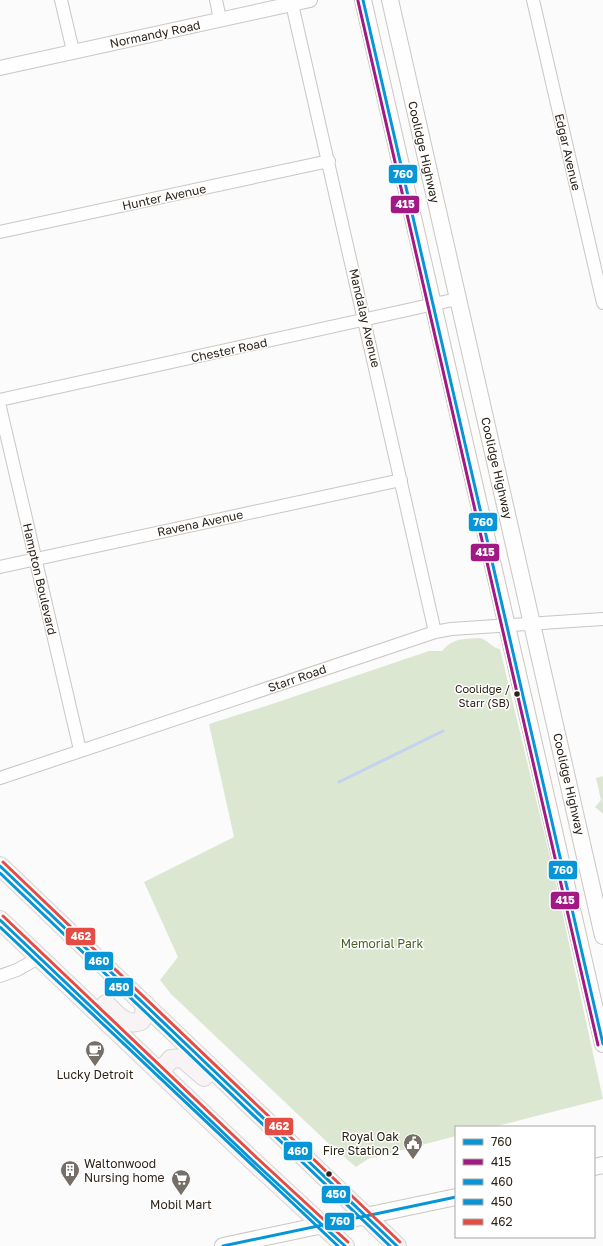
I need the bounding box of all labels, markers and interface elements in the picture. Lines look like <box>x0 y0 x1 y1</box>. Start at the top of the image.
street label: Normandy Road <box>108 17 202 51</box>
street label: Coolidge Highway <box>405 100 443 205</box>
street label: Edgar Avenue <box>552 112 584 192</box>
line badge: 760 <box>388 164 418 184</box>
text: 760 <box>393 167 413 180</box>
street label: Hunter Avenue <box>121 181 207 213</box>
line badge: 415 <box>390 195 420 214</box>
text: 415 <box>395 197 415 210</box>
street label: Mandalay Avenue <box>346 267 384 369</box>
street label: Chester Road <box>189 335 269 365</box>
street label: Coolidge Highway <box>478 416 516 521</box>
street label: Ravena Avenue <box>156 507 244 539</box>
line badge: 760 <box>468 512 498 532</box>
text: 760 <box>473 515 493 528</box>
street label: Hampton Boulevard <box>20 522 60 636</box>
line badge: 415 <box>470 543 500 562</box>
text: 415 <box>475 545 495 558</box>
street label: Starr Road <box>266 661 328 695</box>
place label: Coolidge / Starr (SB) <box>455 682 510 709</box>
marker: Coolidge / Starr (SB) <box>512 689 522 699</box>
street label: Coolidge Highway <box>550 732 588 837</box>
line badge: 760 <box>548 860 578 880</box>
text: 760 <box>553 863 573 876</box>
line badge: 415 <box>550 891 580 910</box>
text: 415 <box>555 893 575 906</box>
line badge: 462 <box>65 927 96 946</box>
text: 462 <box>71 929 92 942</box>
park label: Memorial Park <box>341 936 424 951</box>
line badge: 460 <box>84 951 114 971</box>
text: 460 <box>88 954 110 967</box>
line badge: 450 <box>104 977 134 997</box>
text: 450 <box>109 980 129 993</box>
cafe icon: Lucky Detroit <box>84 1039 106 1067</box>
place label: Lucky Detroit <box>57 1067 134 1082</box>
line badge: 462 <box>264 1117 294 1136</box>
text: 462 <box>269 1119 290 1132</box>
legend <box>455 1126 595 1238</box>
place label: Royal Oak Fire Station 2 <box>323 1129 399 1158</box>
public building icon: Royal Oak Fire Station 2 <box>402 1132 424 1160</box>
text: 760 <box>491 1134 512 1149</box>
line badge: 460 <box>283 1141 313 1161</box>
text: 460 <box>287 1144 309 1157</box>
text: 415 <box>491 1154 511 1169</box>
place label: Waltonwood Nursing home <box>84 1156 165 1185</box>
building icon: Waltonwood Nursing home <box>59 1159 81 1187</box>
supermarket icon: Mobil Mart <box>170 1168 192 1196</box>
unlabelled marker <box>324 1169 334 1179</box>
text: 460 <box>491 1174 513 1189</box>
line badge: 450 <box>321 1185 351 1204</box>
text: 450 <box>326 1187 346 1200</box>
text: 450 <box>491 1194 513 1209</box>
place label: Mobil Mart <box>150 1197 212 1212</box>
line badge: 760 <box>324 1212 355 1231</box>
text: 760 <box>330 1214 350 1227</box>
text: 462 <box>491 1214 513 1229</box>

